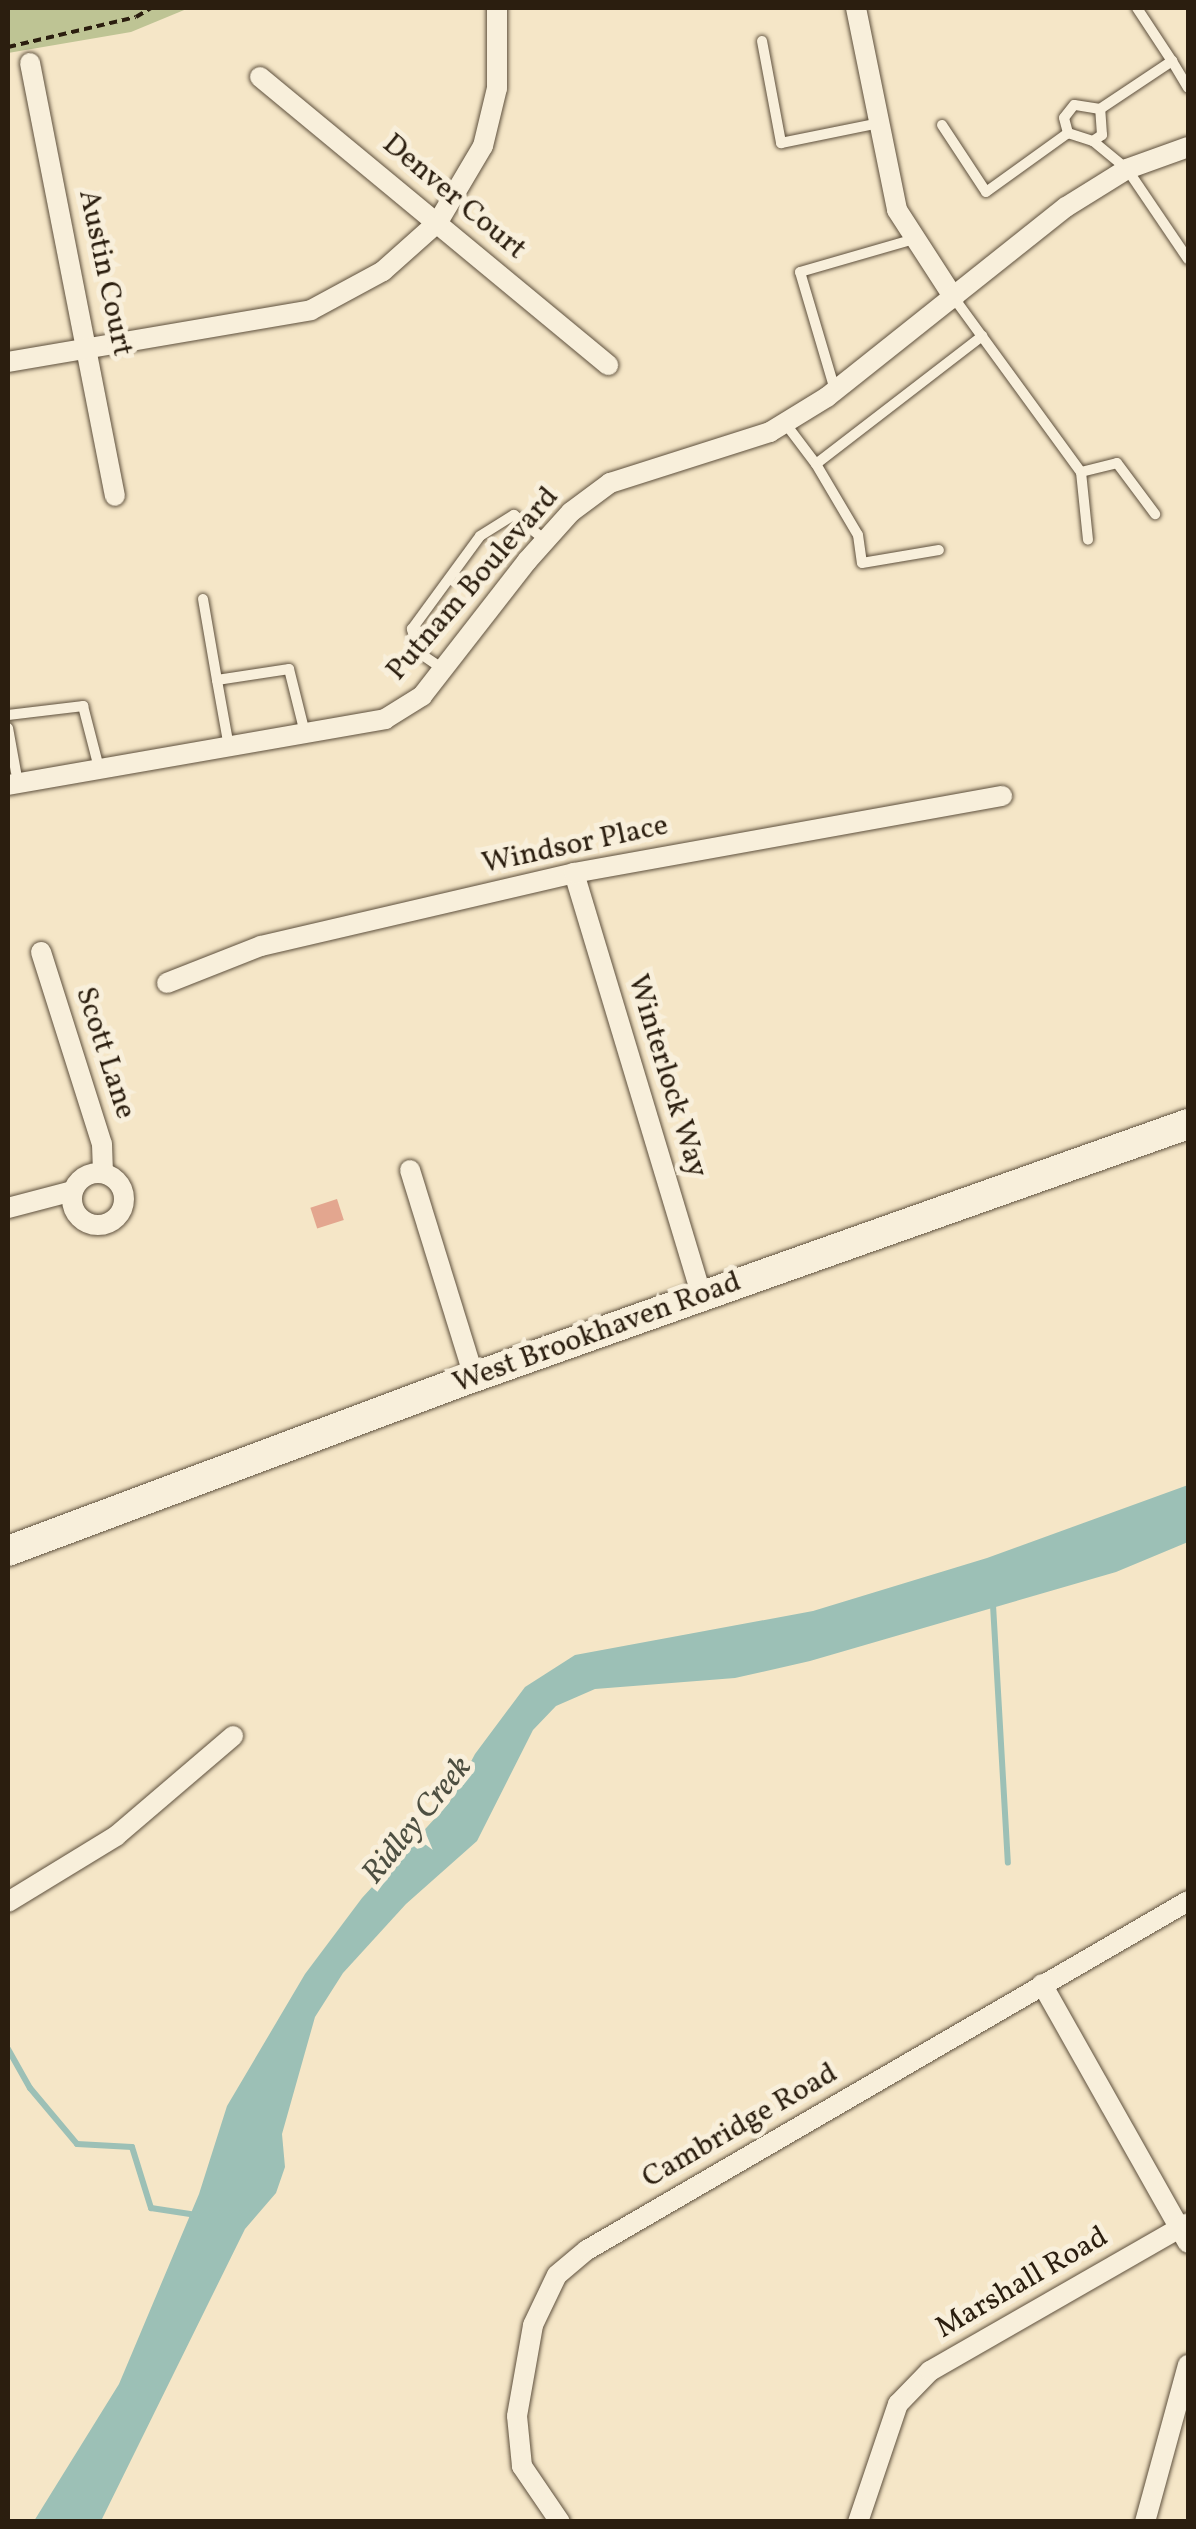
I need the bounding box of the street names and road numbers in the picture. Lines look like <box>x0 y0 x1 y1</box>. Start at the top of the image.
street label: Denver Court <box>375 126 533 268</box>
street label: Austin Court <box>70 186 140 360</box>
street label: Putnam Boulevard <box>379 480 567 688</box>
street label: Windsor Place <box>479 808 671 882</box>
street label: Winterlock Way <box>619 970 715 1182</box>
street label: Scott Lane <box>67 982 143 1124</box>
street label: West Brookhaven Road <box>448 1264 746 1402</box>
street label: Cambridge Road <box>636 2056 844 2196</box>
street label: Marshall Road <box>930 2219 1114 2347</box>

